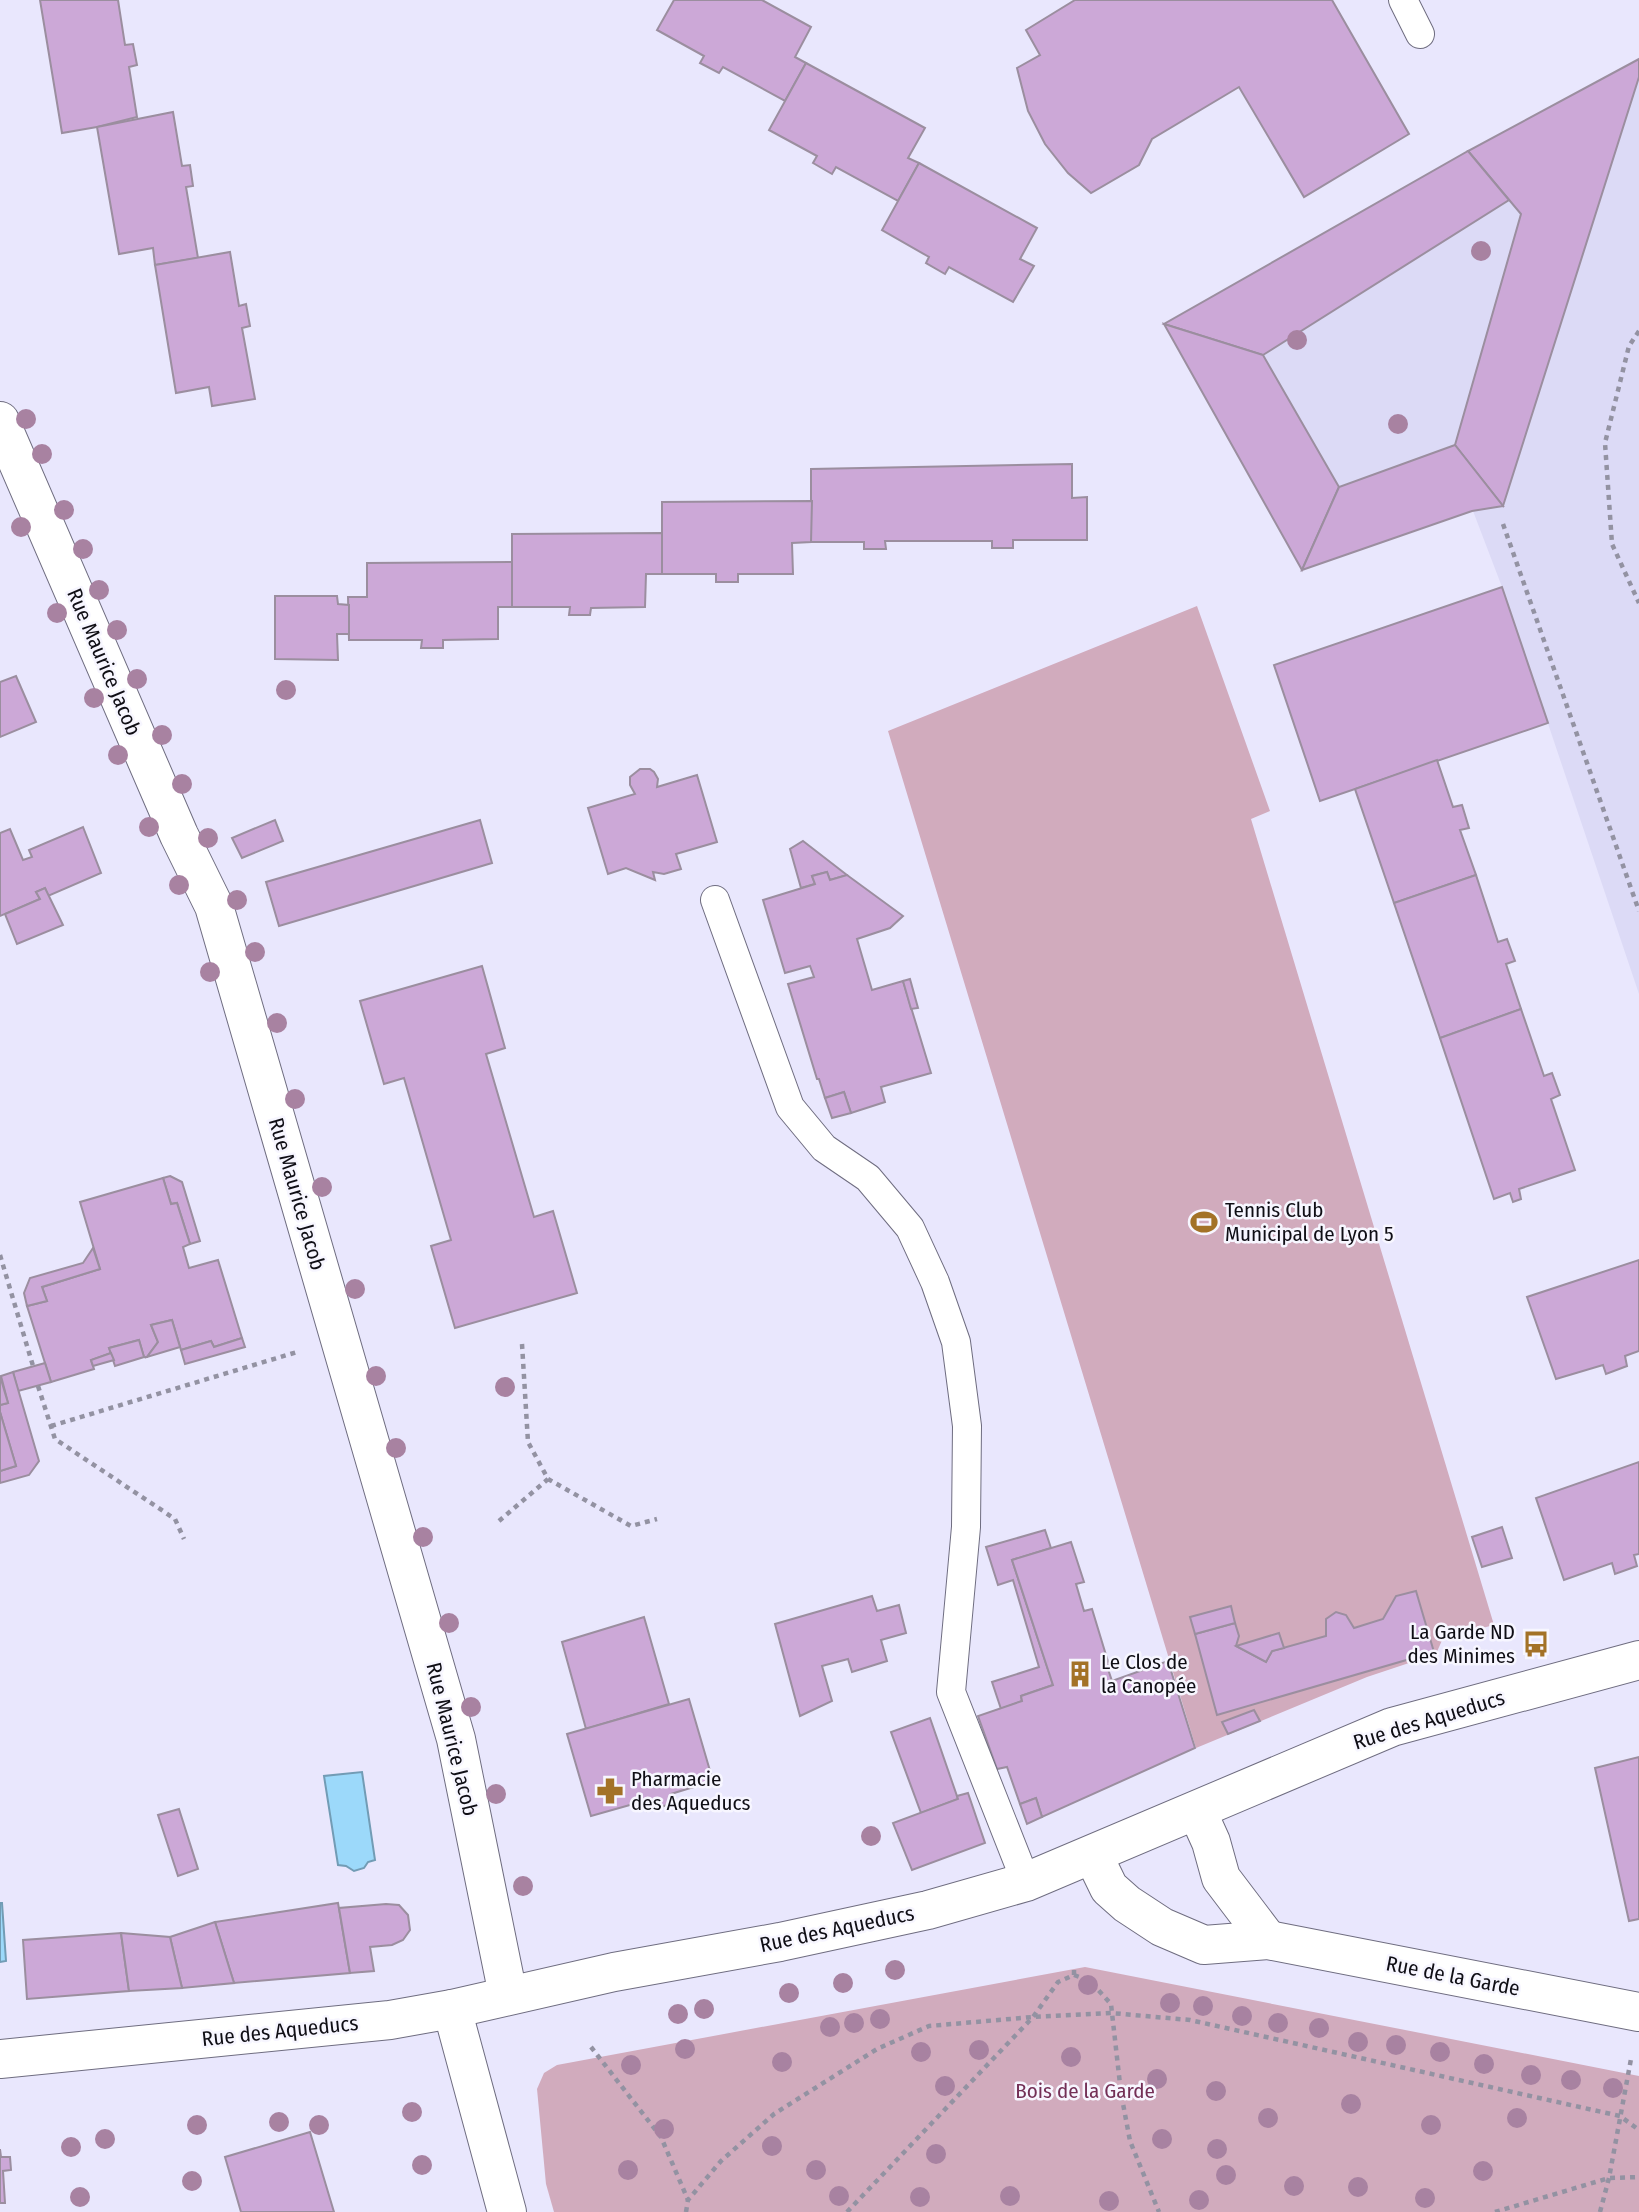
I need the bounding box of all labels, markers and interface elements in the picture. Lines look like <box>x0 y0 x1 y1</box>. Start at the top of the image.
street label: Rue Maurice Jacob <box>61 585 147 739</box>
street label: Rue Maurice Jacob <box>263 1115 331 1273</box>
place label: Tennis Club Municipal de Lyon 5 <box>1225 1197 1394 1247</box>
sports icon: Tennis Club Municipal de Lyon 5 <box>1189 1207 1219 1237</box>
place label: La Garde ND des Minimes <box>1407 1619 1515 1669</box>
bus stop icon: La Garde ND des Minimes <box>1521 1629 1551 1659</box>
place label: Le Clos de la Canopée <box>1101 1649 1196 1699</box>
building icon: Le Clos de la Canopée <box>1065 1659 1095 1689</box>
street label: Rue Maurice Jacob <box>420 1660 484 1818</box>
street label: Rue des Aqueducs <box>1350 1685 1508 1755</box>
place label: Pharmacie des Aqueducs <box>631 1766 750 1816</box>
pharmacy icon: Pharmacie des Aqueducs <box>595 1776 625 1806</box>
street label: Rue des Aqueducs <box>757 1900 917 1958</box>
street label: Rue de la Garde <box>1384 1950 1522 2002</box>
street label: Rue des Aqueducs <box>201 2010 360 2052</box>
park label: Bois de la Garde <box>1015 2078 1155 2104</box>

